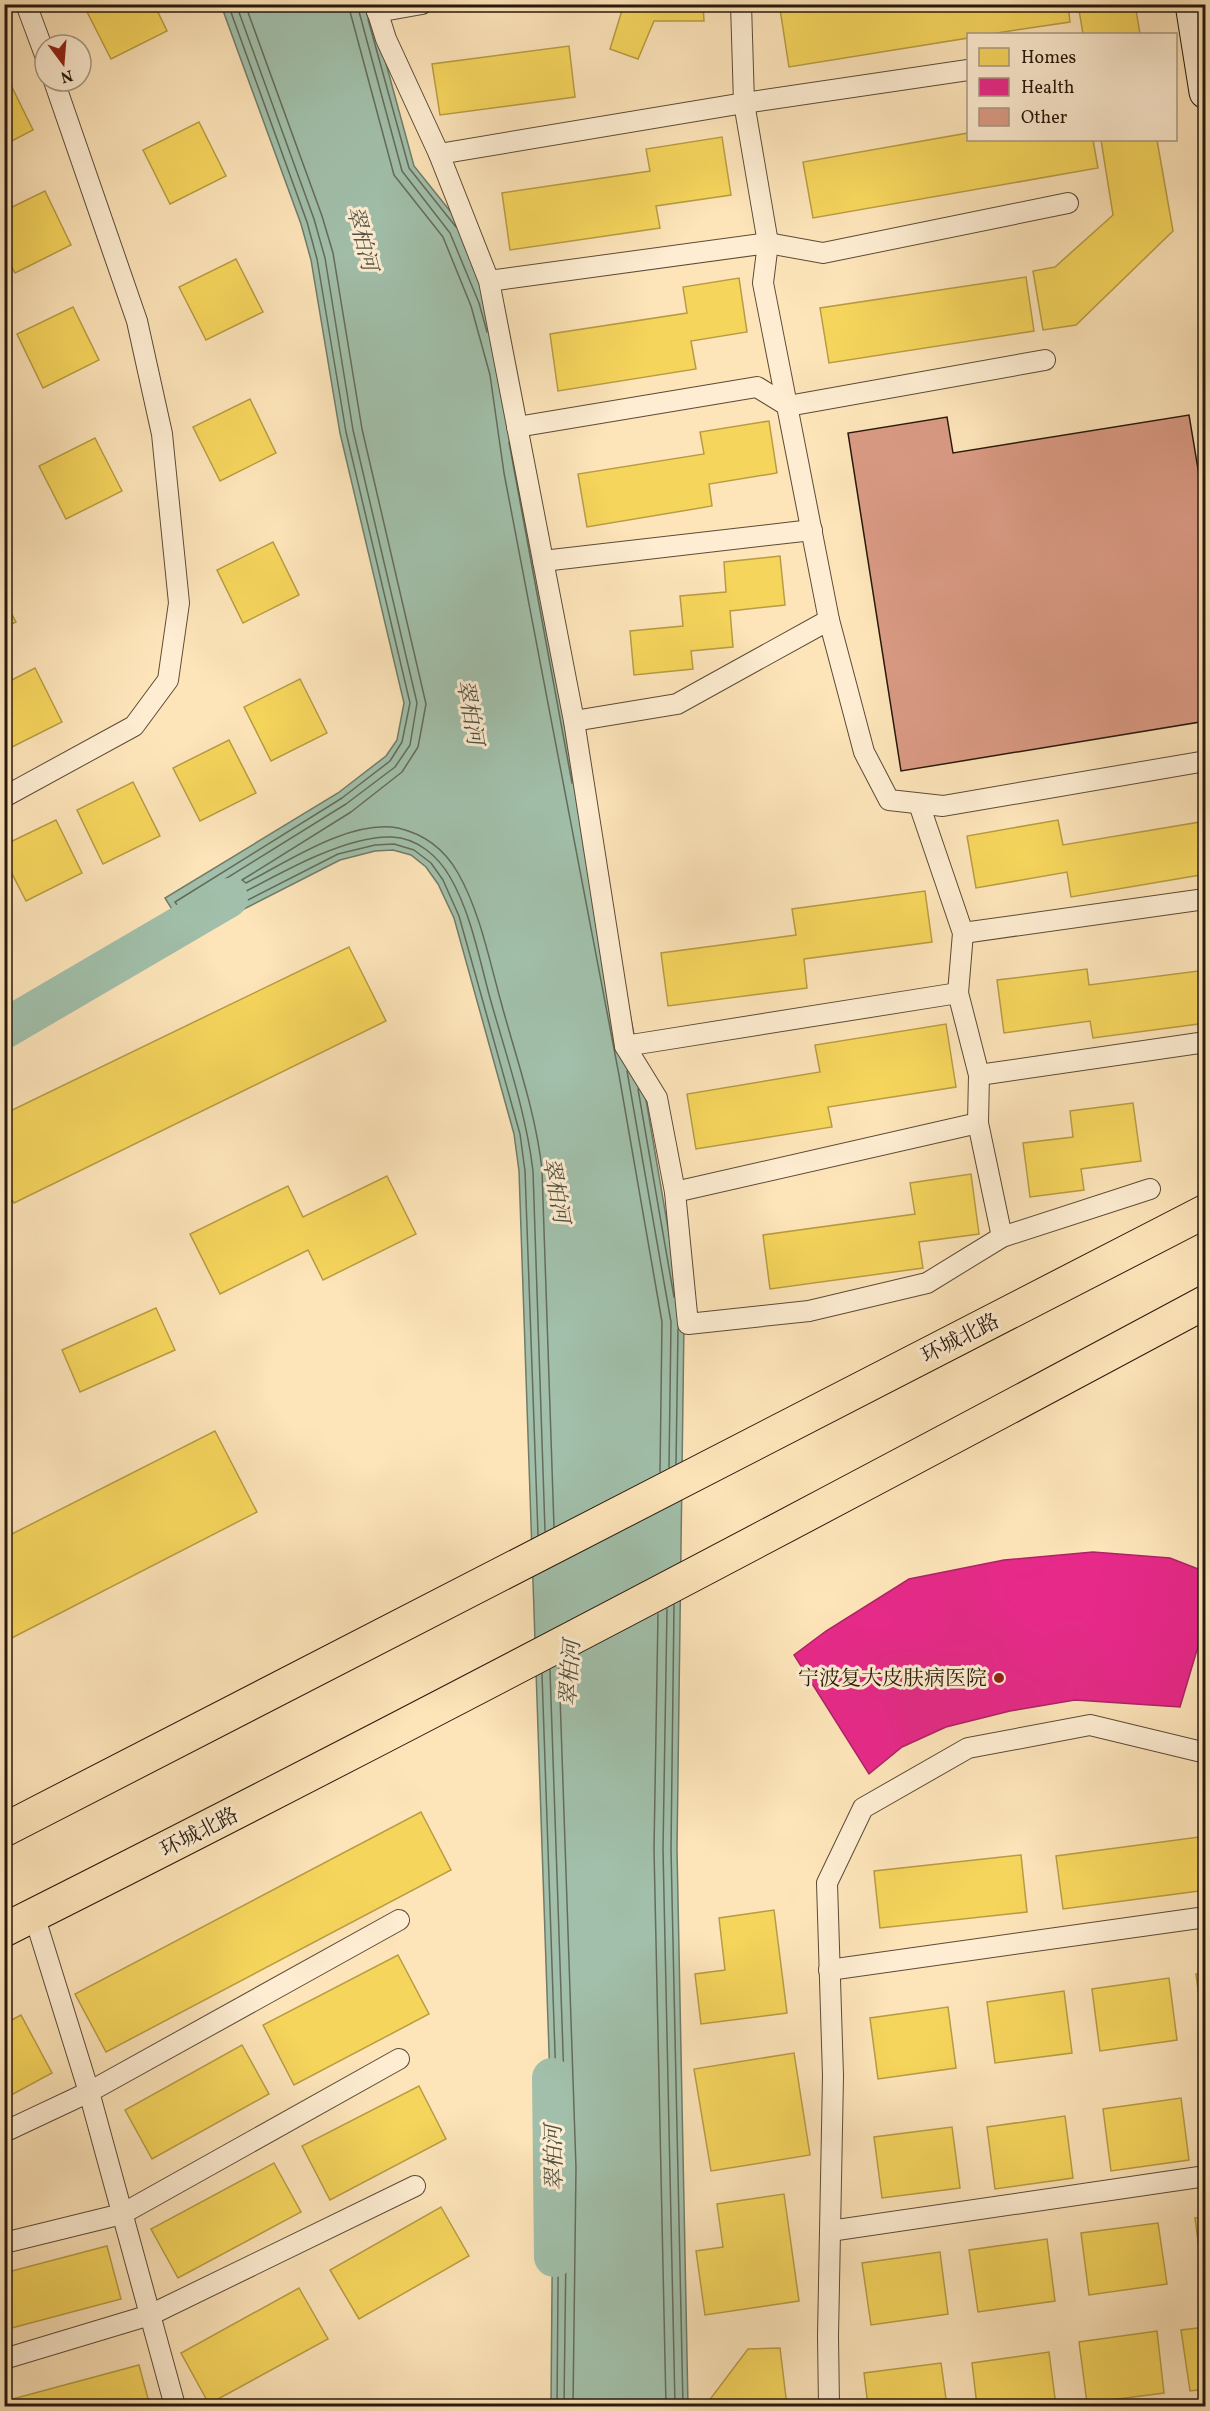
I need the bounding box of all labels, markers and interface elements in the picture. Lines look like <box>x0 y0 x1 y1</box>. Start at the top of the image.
north arrow <box>33 33 93 93</box>
legend <box>967 33 1177 141</box>
text: Homes <box>1021 46 1076 71</box>
text: N <box>58 63 75 88</box>
text: Health <box>1021 76 1075 101</box>
text: Other <box>1021 106 1068 131</box>
water label: 翠柏河 <box>338 203 385 278</box>
water label: 翠柏河 <box>448 677 490 752</box>
water label: 翠柏河 <box>534 1155 576 1230</box>
street label: 环城北路 <box>917 1307 1005 1371</box>
water label: 翠柏河 <box>554 1635 590 1707</box>
place label: 宁波复大皮肤病医院 <box>798 1665 987 1694</box>
marker: 宁波复大皮肤病医院 <box>992 1671 1006 1685</box>
street label: 环城北路 <box>156 1801 244 1865</box>
water label: 翠柏河 <box>539 2121 572 2191</box>

